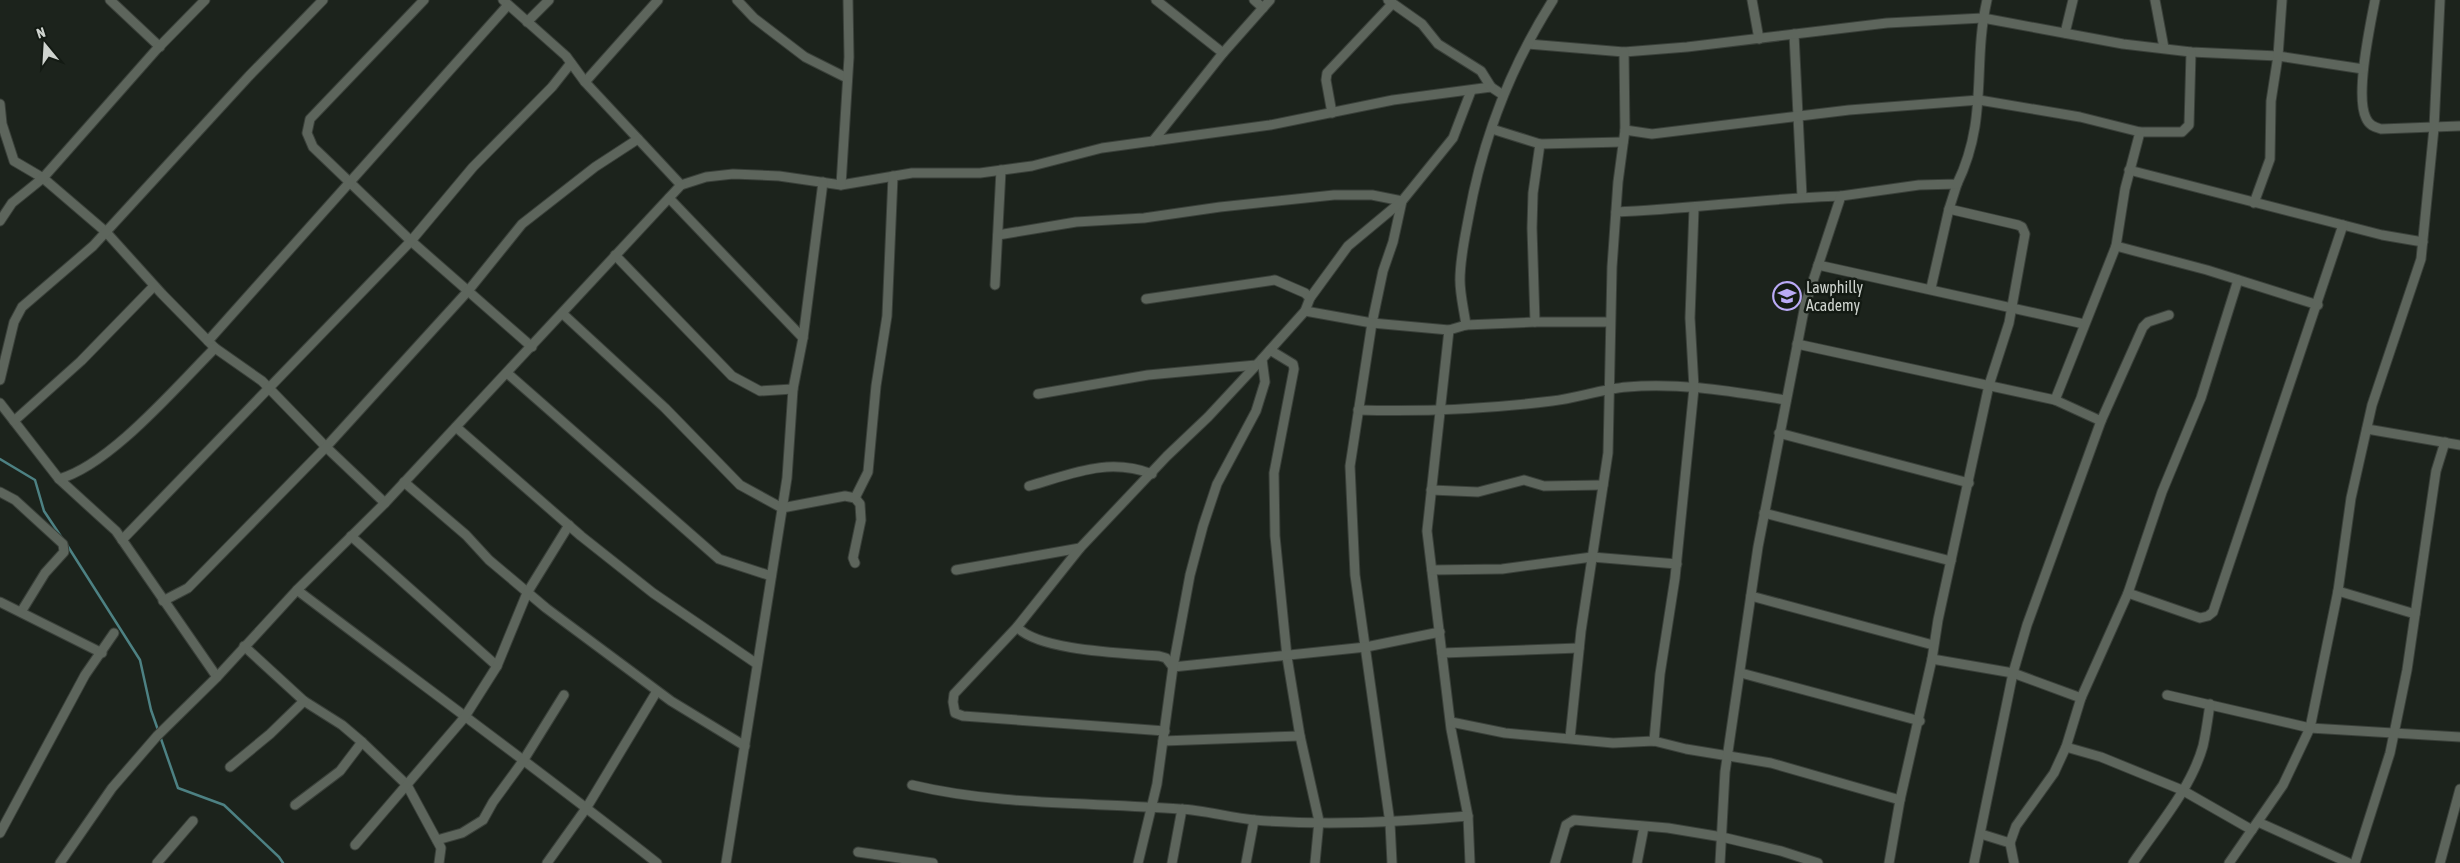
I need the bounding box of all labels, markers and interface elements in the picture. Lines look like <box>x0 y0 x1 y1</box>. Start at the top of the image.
north arrow <box>20 20 70 70</box>
text: N <box>35 24 47 42</box>
place label: Lawphilly Academy <box>1806 278 1864 315</box>
school or university icon: Lawphilly Academy <box>1772 281 1802 311</box>

